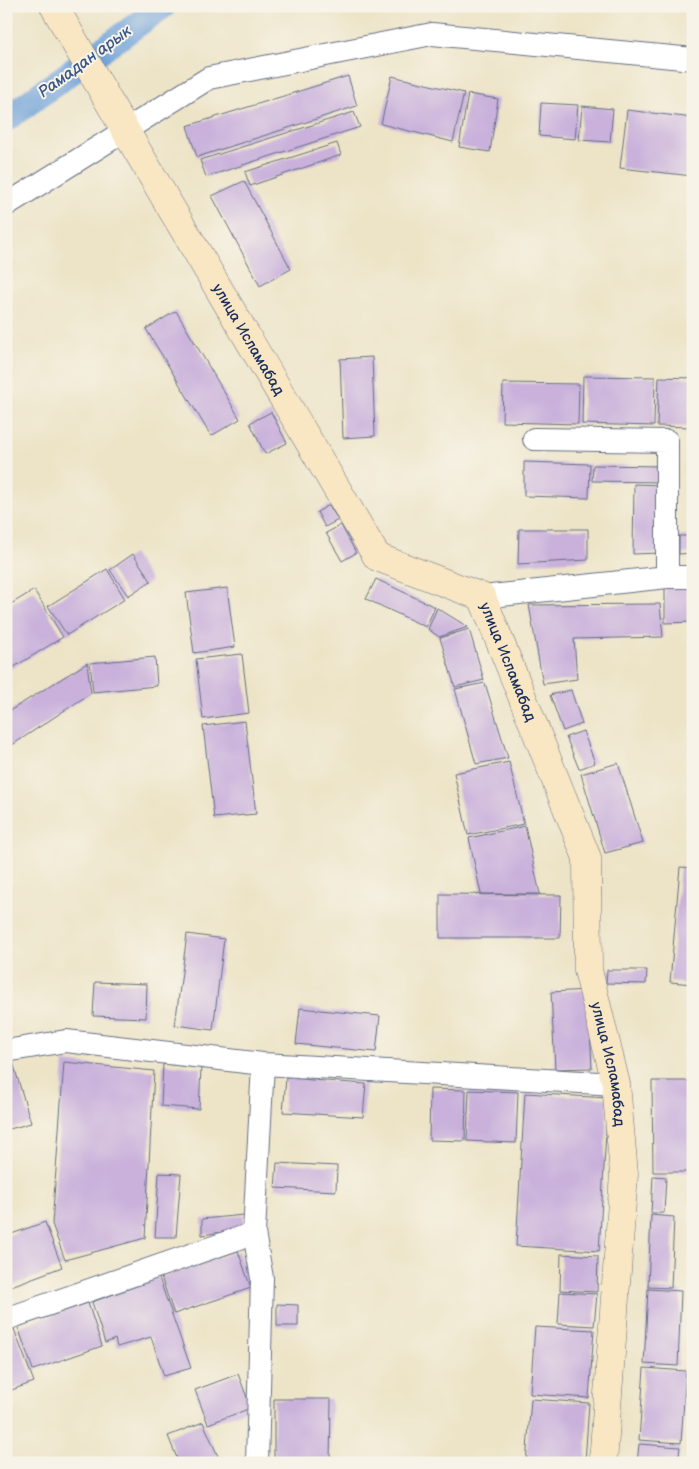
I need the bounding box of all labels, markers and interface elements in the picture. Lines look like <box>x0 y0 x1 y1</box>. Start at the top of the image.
water label: Рамадан арык <box>35 22 136 102</box>
street label: улица Исламабад <box>208 280 289 399</box>
street label: улица Исламабад <box>476 600 541 724</box>
street label: улица Исламабад <box>587 1000 629 1127</box>

